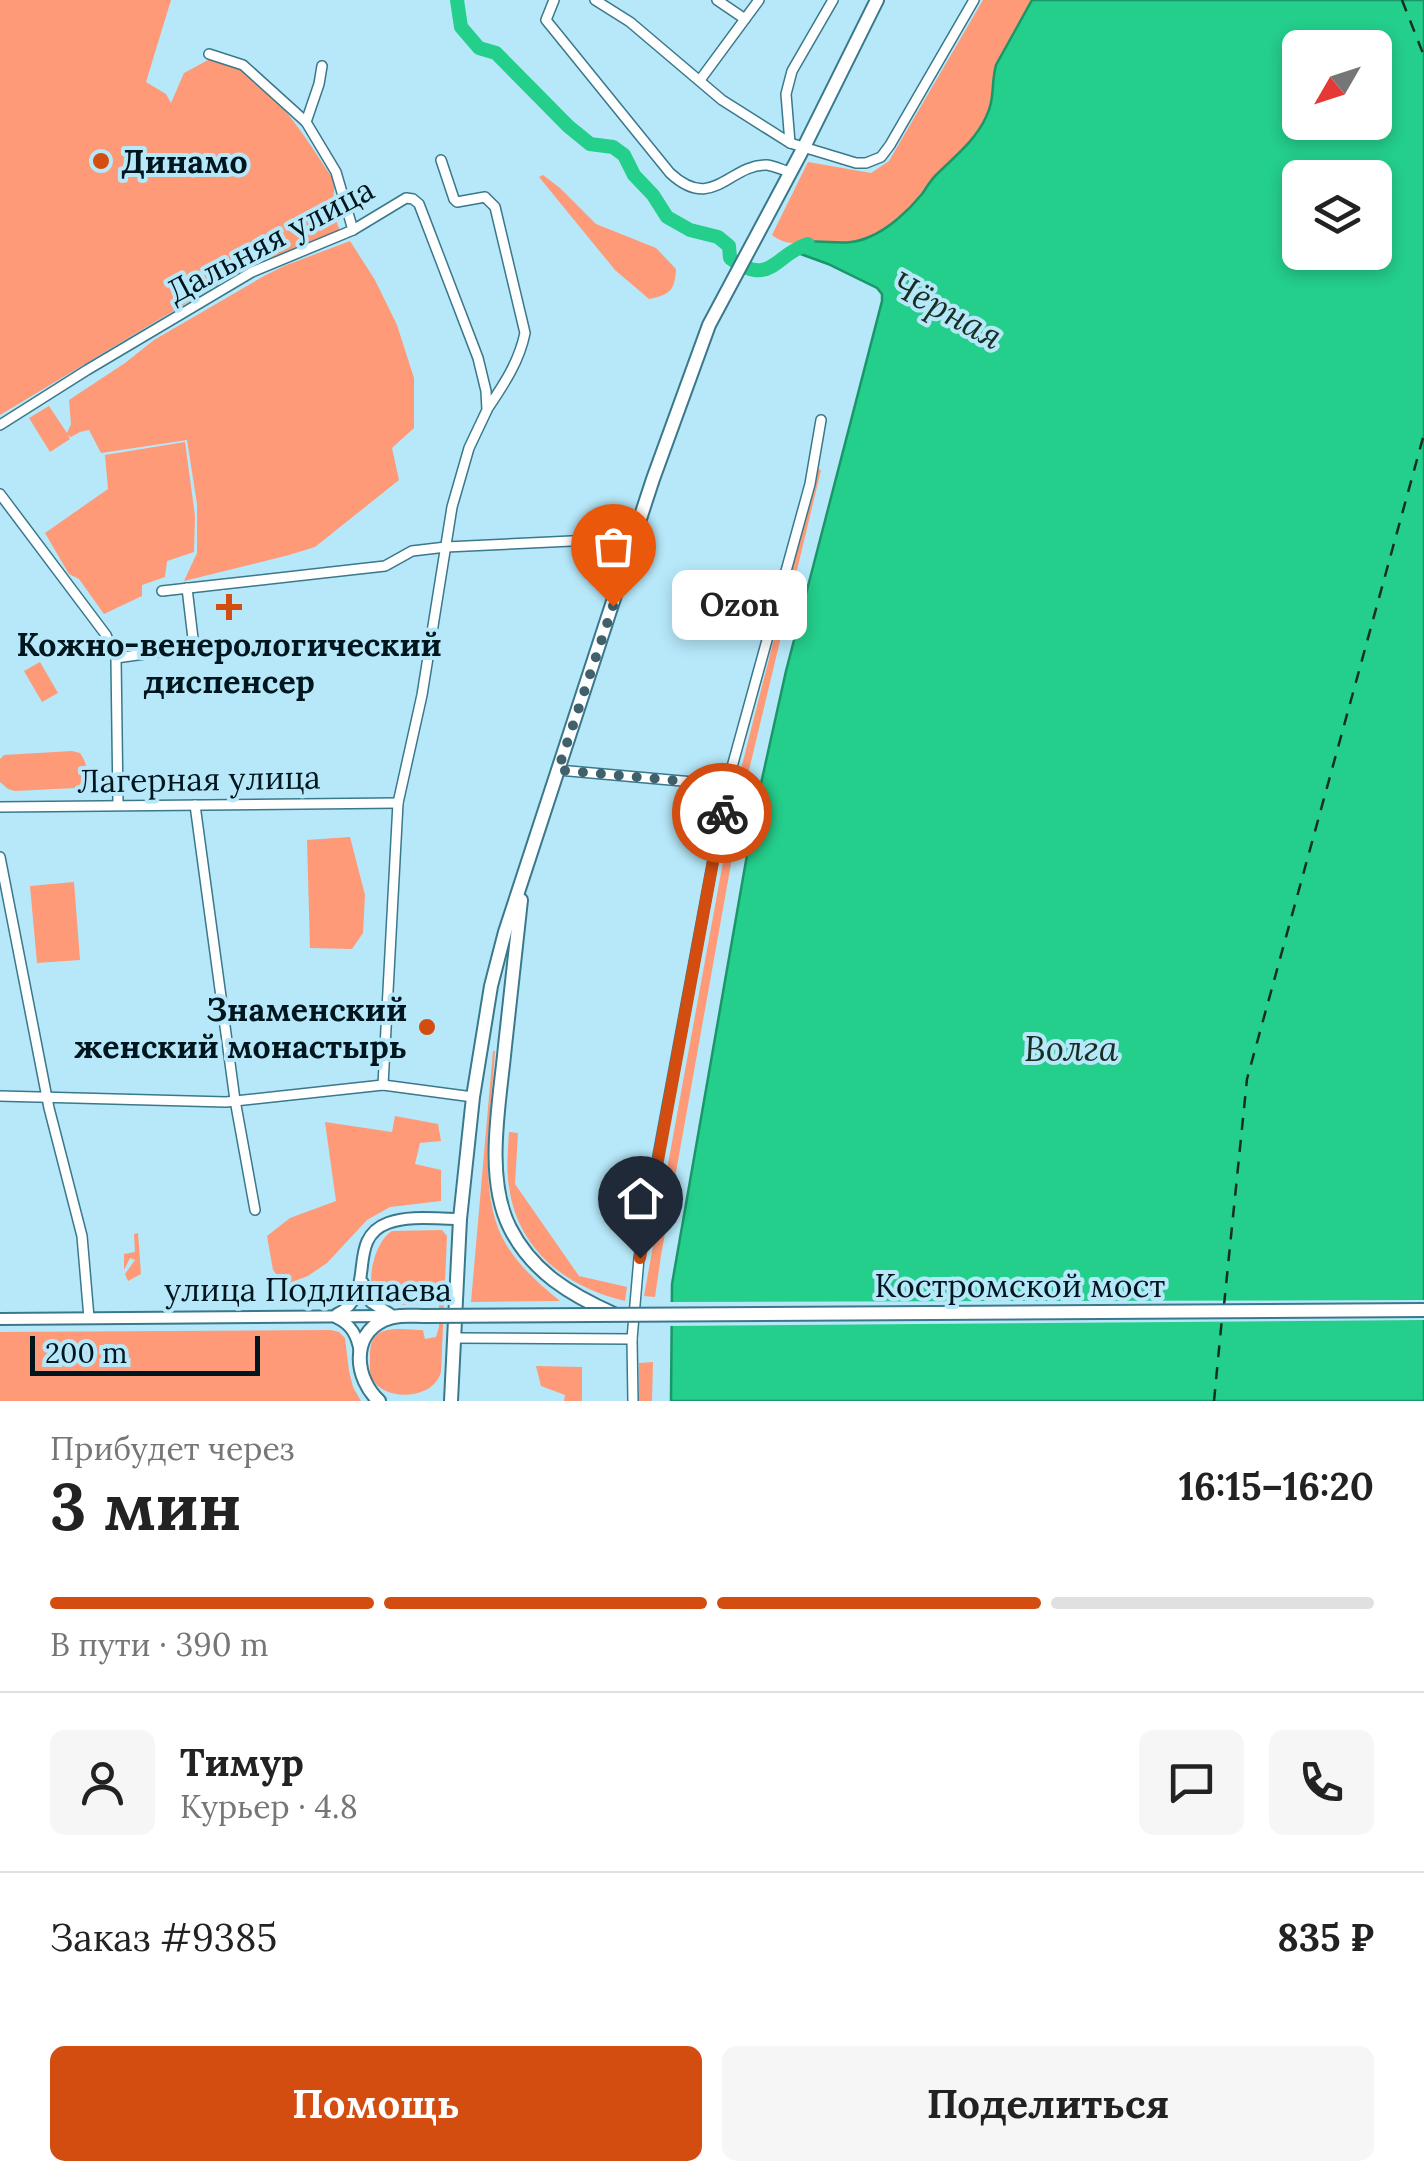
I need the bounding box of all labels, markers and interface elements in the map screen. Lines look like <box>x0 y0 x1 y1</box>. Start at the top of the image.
north arrow <box>1282 30 1392 140</box>
map controls <box>1282 30 1392 270</box>
place label: Динамо <box>121 141 248 182</box>
marker: Динамо <box>90 150 112 172</box>
button: layers <box>1282 160 1392 270</box>
street label: Дальняя улица <box>159 168 381 312</box>
water label: Чёрная <box>883 261 1011 359</box>
pin <box>571 504 656 607</box>
icon: bag <box>586 519 641 574</box>
callout: Ozon <box>673 571 808 641</box>
text: Ozon <box>700 584 779 625</box>
marker: Кожно-венерологический диспенсер <box>216 594 242 620</box>
place label: Кожно-венерологический диспенсер <box>16 624 442 702</box>
street label: Лагерная улица <box>77 756 321 802</box>
courier <box>672 763 772 863</box>
icon: bike <box>695 786 750 841</box>
place label: Знаменский женский монастырь <box>74 989 407 1067</box>
marker: Знаменский женский монастырь <box>416 1016 438 1038</box>
water label: Волга <box>1024 1026 1119 1071</box>
pin <box>598 1156 683 1259</box>
icon: home <box>613 1171 668 1226</box>
street label: Костромской мост <box>875 1265 1166 1306</box>
street label: улица Подлипаева <box>164 1269 452 1310</box>
scale bar <box>30 1331 260 1376</box>
text: 200 m <box>45 1335 127 1371</box>
text: Прибудет через <box>50 1428 294 1469</box>
text: 16:15–16:20 <box>1179 1462 1374 1510</box>
text: 3 мин <box>50 1465 242 1548</box>
text: В пути · 390 m <box>50 1624 269 1665</box>
button: person <box>50 1730 155 1835</box>
button: chat <box>1139 1730 1244 1835</box>
button: phone <box>1269 1730 1374 1835</box>
text: Тимур <box>180 1738 304 1786</box>
text: Курьер · 4.8 <box>180 1786 358 1827</box>
text: Заказ #9385 <box>50 1913 277 1961</box>
text: 835 ₽ <box>1277 1913 1374 1961</box>
button: Помощь <box>50 2046 702 2161</box>
button: Поделиться <box>722 2046 1374 2161</box>

